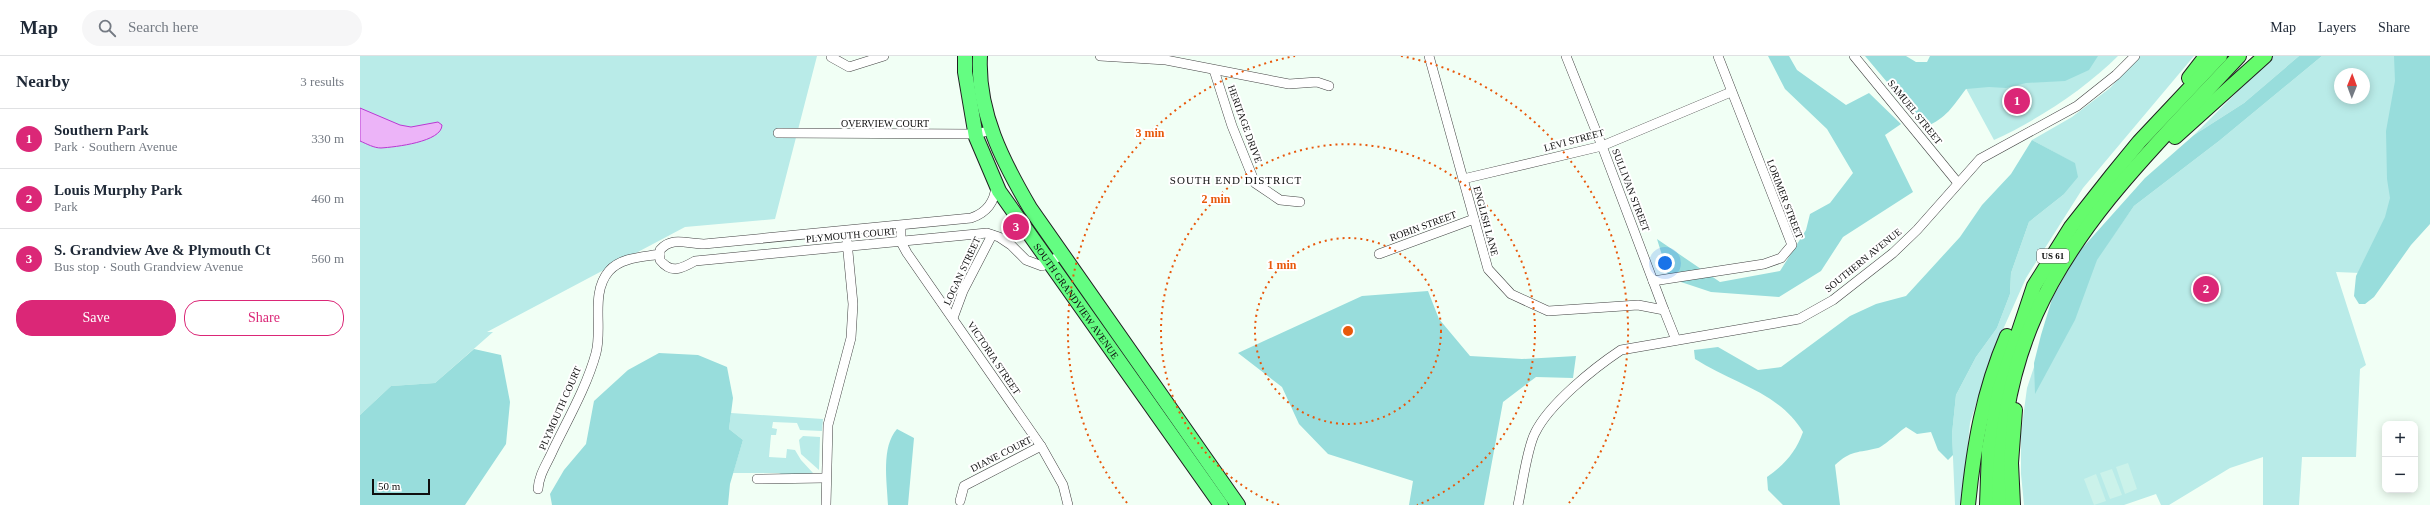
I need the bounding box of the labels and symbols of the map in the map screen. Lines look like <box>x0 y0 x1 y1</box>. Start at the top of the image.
north arrow <box>2334 68 2370 104</box>
street label: SAMUEL STREET <box>1886 77 1944 147</box>
street label: HERITAGE DRIVE <box>1226 83 1264 165</box>
pin: 1 <box>2004 86 2030 116</box>
street label: OVERVIEW COURT <box>841 118 929 129</box>
text: 3 min <box>1135 126 1165 140</box>
street label: LEVI STREET <box>1543 127 1605 153</box>
street label: SULLIVAN STREET <box>1610 147 1652 233</box>
street label: LORIMER STREET <box>1765 158 1805 240</box>
district label: SOUTH END DISTRICT <box>1170 174 1302 186</box>
street label: ENGLISH LANE <box>1471 185 1501 257</box>
text: 2 min <box>1201 192 1231 206</box>
street label: ROBIN STREET <box>1388 209 1458 243</box>
pin: 3 <box>1003 212 1029 242</box>
street label: PLYMOUTH COURT <box>806 226 896 244</box>
street label: SOUTHERN AVENUE <box>1823 226 1903 294</box>
street label: LOGAN STREET <box>941 235 983 307</box>
street label: SOUTH GRANDVIEW AVENUE <box>1032 241 1121 361</box>
road number: US 61 <box>2037 249 2069 263</box>
your location <box>1655 253 1675 273</box>
text: 1 min <box>1267 258 1297 272</box>
pin: 2 <box>2193 274 2219 304</box>
street label: VICTORIA STREET <box>965 319 1023 397</box>
centre of rings <box>1341 324 1355 338</box>
street label: PLYMOUTH COURT <box>537 364 583 452</box>
street label: DIANE COURT <box>969 434 1033 474</box>
scale bar <box>372 477 430 496</box>

